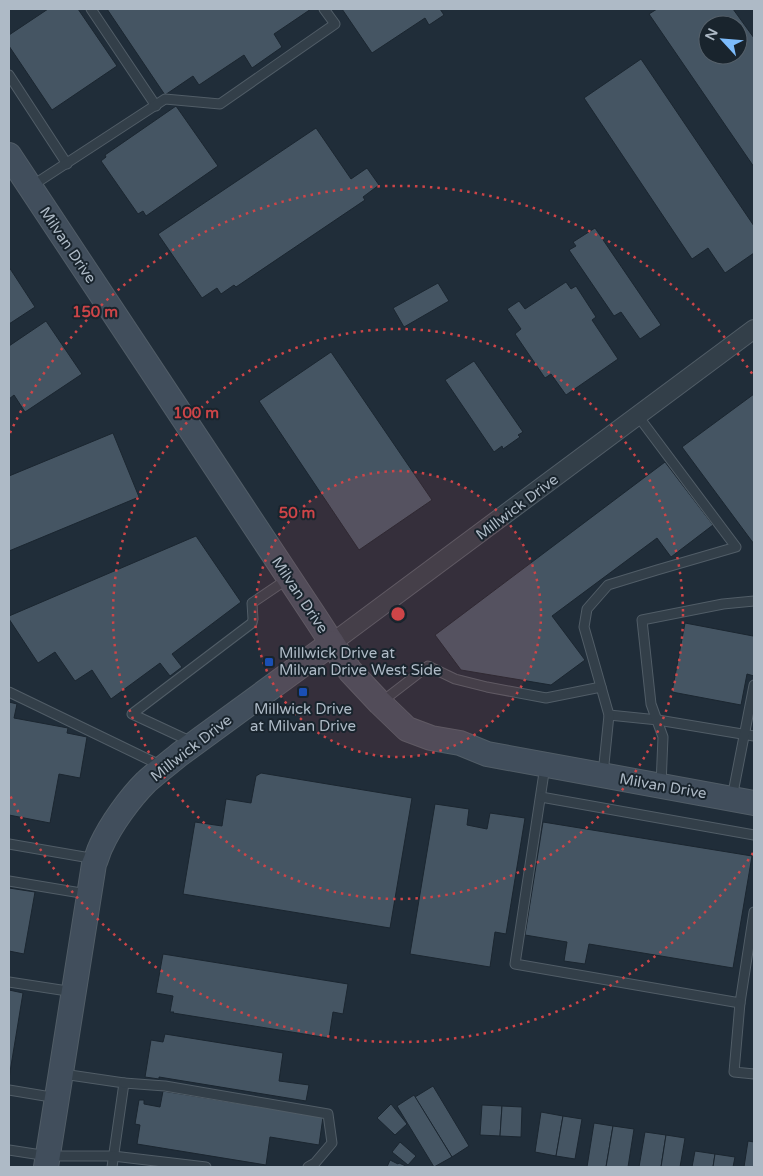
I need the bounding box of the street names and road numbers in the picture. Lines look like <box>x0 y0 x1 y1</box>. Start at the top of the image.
street label: Milvan Drive <box>36 203 100 287</box>
street label: Millwick Drive <box>472 470 562 544</box>
street label: Milvan Drive <box>268 553 332 637</box>
street label: Millwick Drive <box>147 711 235 785</box>
street label: Milvan Drive <box>618 769 708 803</box>

